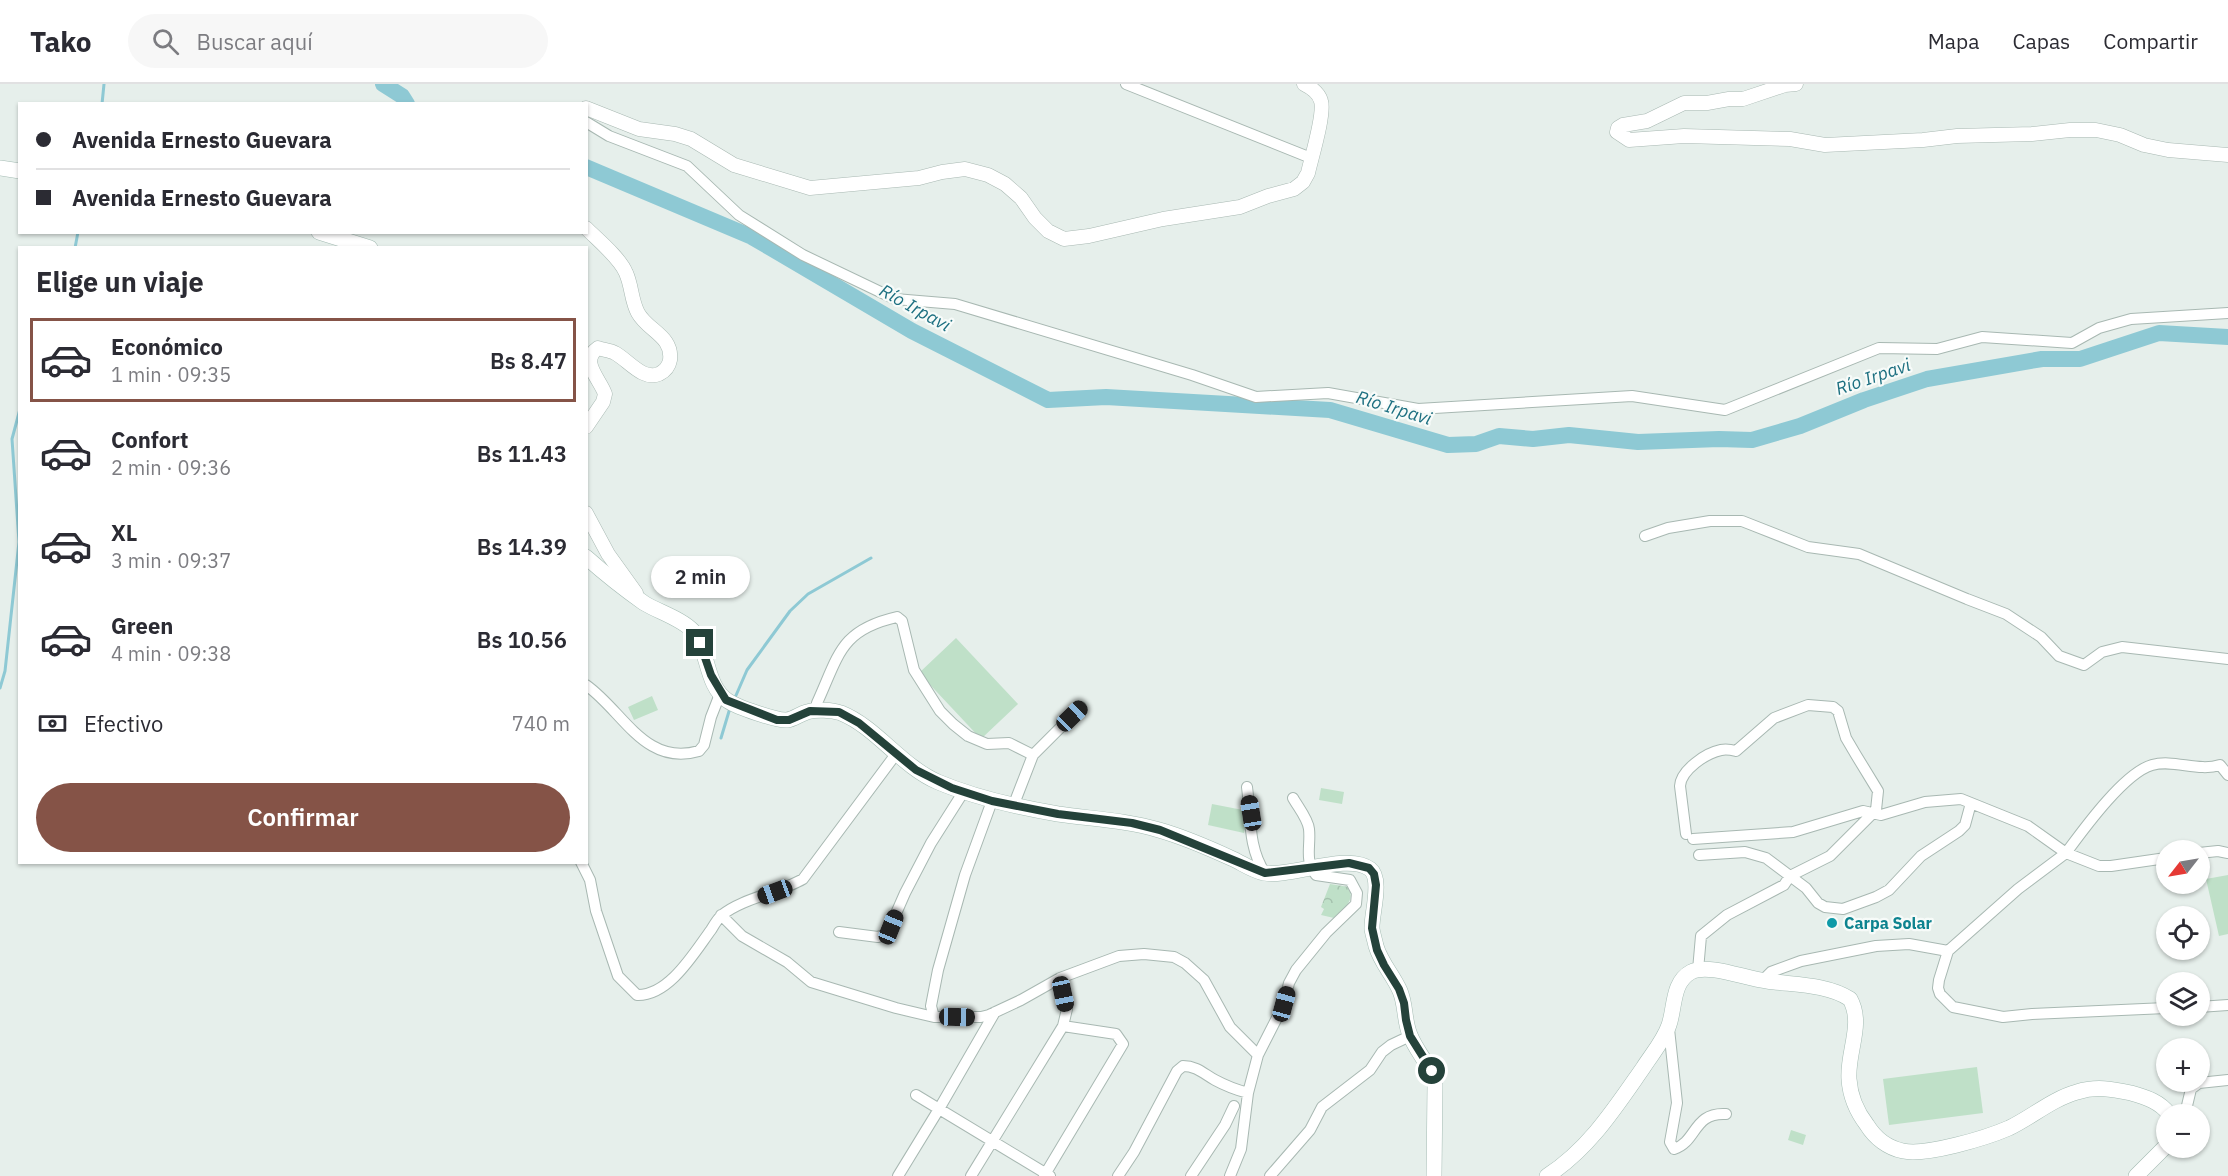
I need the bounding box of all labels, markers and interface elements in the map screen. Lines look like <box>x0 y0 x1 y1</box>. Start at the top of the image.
search box <box>128 14 548 68</box>
text: Tako <box>30 23 92 60</box>
icon: search <box>149 25 182 58</box>
text: Buscar aquí <box>197 27 313 56</box>
text: Mapa <box>1928 27 1979 55</box>
text: Capas <box>2012 27 2070 55</box>
text: Compartir <box>2103 27 2198 55</box>
text: Avenida Ernesto Guevara <box>72 125 332 154</box>
text: Avenida Ernesto Guevara <box>72 183 332 212</box>
text: Elige un viaje <box>36 264 204 299</box>
water label: Río Irpavi <box>876 279 955 337</box>
text: Económico <box>111 332 223 361</box>
icon: car <box>39 333 93 387</box>
text: Bs 8.47 <box>490 346 567 375</box>
water label: Río Irpavi <box>1832 353 1914 400</box>
text: 1 min · 09:35 <box>111 361 231 388</box>
water label: Río Irpavi <box>1354 385 1435 430</box>
text: Confort <box>111 425 189 454</box>
icon: car <box>39 426 93 480</box>
text: Bs 11.43 <box>477 439 567 468</box>
text: 2 min · 09:36 <box>111 454 231 481</box>
text: XL <box>111 518 137 547</box>
icon: car <box>39 519 93 573</box>
text: Bs 14.39 <box>477 532 567 561</box>
text: 3 min · 09:37 <box>111 547 231 574</box>
callout: 2 min <box>650 556 750 598</box>
text: 2 min <box>675 563 726 590</box>
text: Green <box>111 611 173 640</box>
icon: car <box>39 612 93 666</box>
text: Bs 10.56 <box>477 625 567 654</box>
route end <box>686 629 713 656</box>
text: 4 min · 09:38 <box>111 640 231 667</box>
car <box>1053 697 1091 735</box>
icon: cash <box>36 707 69 740</box>
text: Efectivo <box>84 709 163 738</box>
text: 740 m <box>512 710 570 737</box>
button: Confirmar <box>36 783 570 852</box>
car <box>1239 794 1263 832</box>
north arrow <box>2156 840 2210 894</box>
map controls <box>2156 840 2210 1158</box>
car <box>755 877 795 907</box>
button: locate <box>2156 906 2210 960</box>
car <box>876 907 906 947</box>
place label: Carpa Solar <box>1844 913 1933 933</box>
marker: Carpa Solar <box>1825 916 1839 930</box>
button: layers <box>2156 972 2210 1026</box>
car <box>1050 975 1076 1013</box>
car <box>1271 984 1297 1024</box>
car <box>939 1008 975 1026</box>
button: + <box>2156 1038 2210 1092</box>
route start <box>1418 1057 1445 1084</box>
button: − <box>2156 1104 2210 1158</box>

